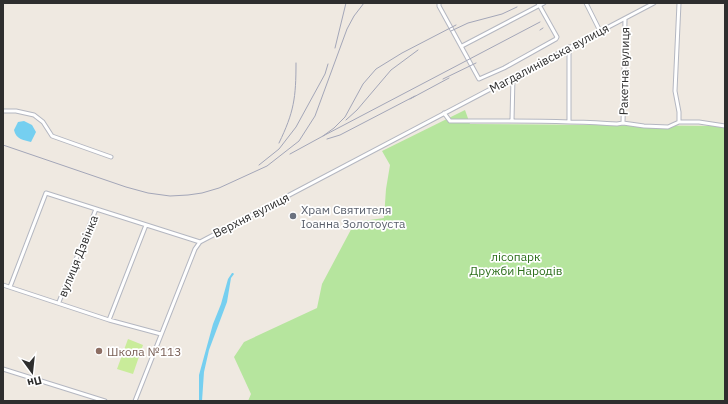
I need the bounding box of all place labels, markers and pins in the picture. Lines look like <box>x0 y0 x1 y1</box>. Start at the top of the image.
place label: Храм Святителя Іоанна Золотоуста <box>301 202 406 231</box>
marker: Храм Святителя Іоанна Золотоуста <box>288 211 298 221</box>
place label: Школа №113 <box>107 344 182 359</box>
marker: Школа №113 <box>94 346 104 356</box>

